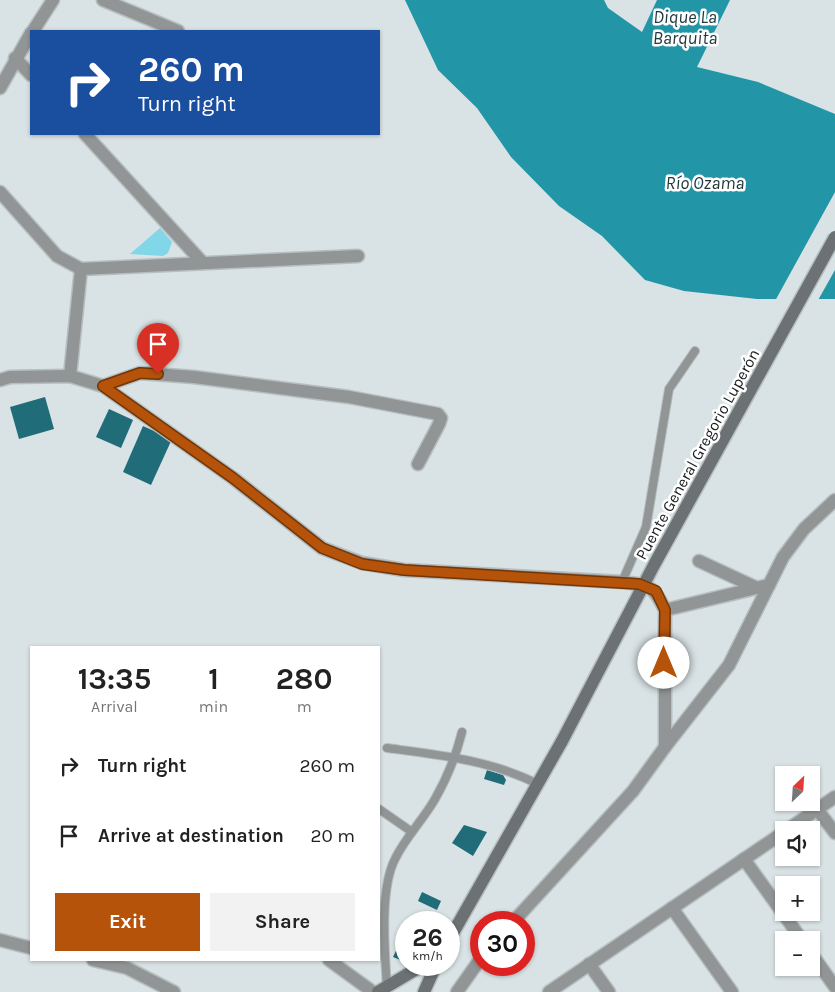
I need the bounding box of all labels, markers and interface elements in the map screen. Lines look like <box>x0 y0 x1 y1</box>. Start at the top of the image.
water label: Dique La Barquita <box>653 6 717 49</box>
text: 260 m <box>138 49 245 90</box>
icon: right <box>55 50 120 115</box>
text: Turn right <box>138 91 236 117</box>
water label: Río Ozama <box>666 172 744 194</box>
pin <box>137 323 179 374</box>
icon: arrive <box>144 330 172 358</box>
street label: Puente General Gregorio Luperón <box>631 346 763 563</box>
position arrow <box>637 636 689 688</box>
text: 13:35 <box>78 661 151 697</box>
text: 1 <box>208 661 219 697</box>
text: 280 <box>276 661 332 697</box>
text: Arrival <box>91 697 138 716</box>
text: min <box>199 697 228 716</box>
text: m <box>297 697 312 716</box>
icon: right <box>55 752 83 780</box>
text: Turn right <box>98 755 187 777</box>
text: 260 m <box>300 755 355 777</box>
north arrow <box>775 766 820 811</box>
map controls <box>775 766 820 976</box>
button: sound <box>775 821 820 866</box>
icon: arrive <box>55 822 83 850</box>
text: Arrive at destination <box>98 825 284 847</box>
text: 20 m <box>310 825 355 847</box>
button: + <box>775 876 820 921</box>
button: Exit <box>55 893 200 951</box>
button: Share <box>210 893 355 951</box>
speed limit sign: 30 <box>470 911 535 976</box>
text: 26 <box>412 923 443 952</box>
button: − <box>775 931 820 976</box>
text: km/h <box>412 949 443 963</box>

